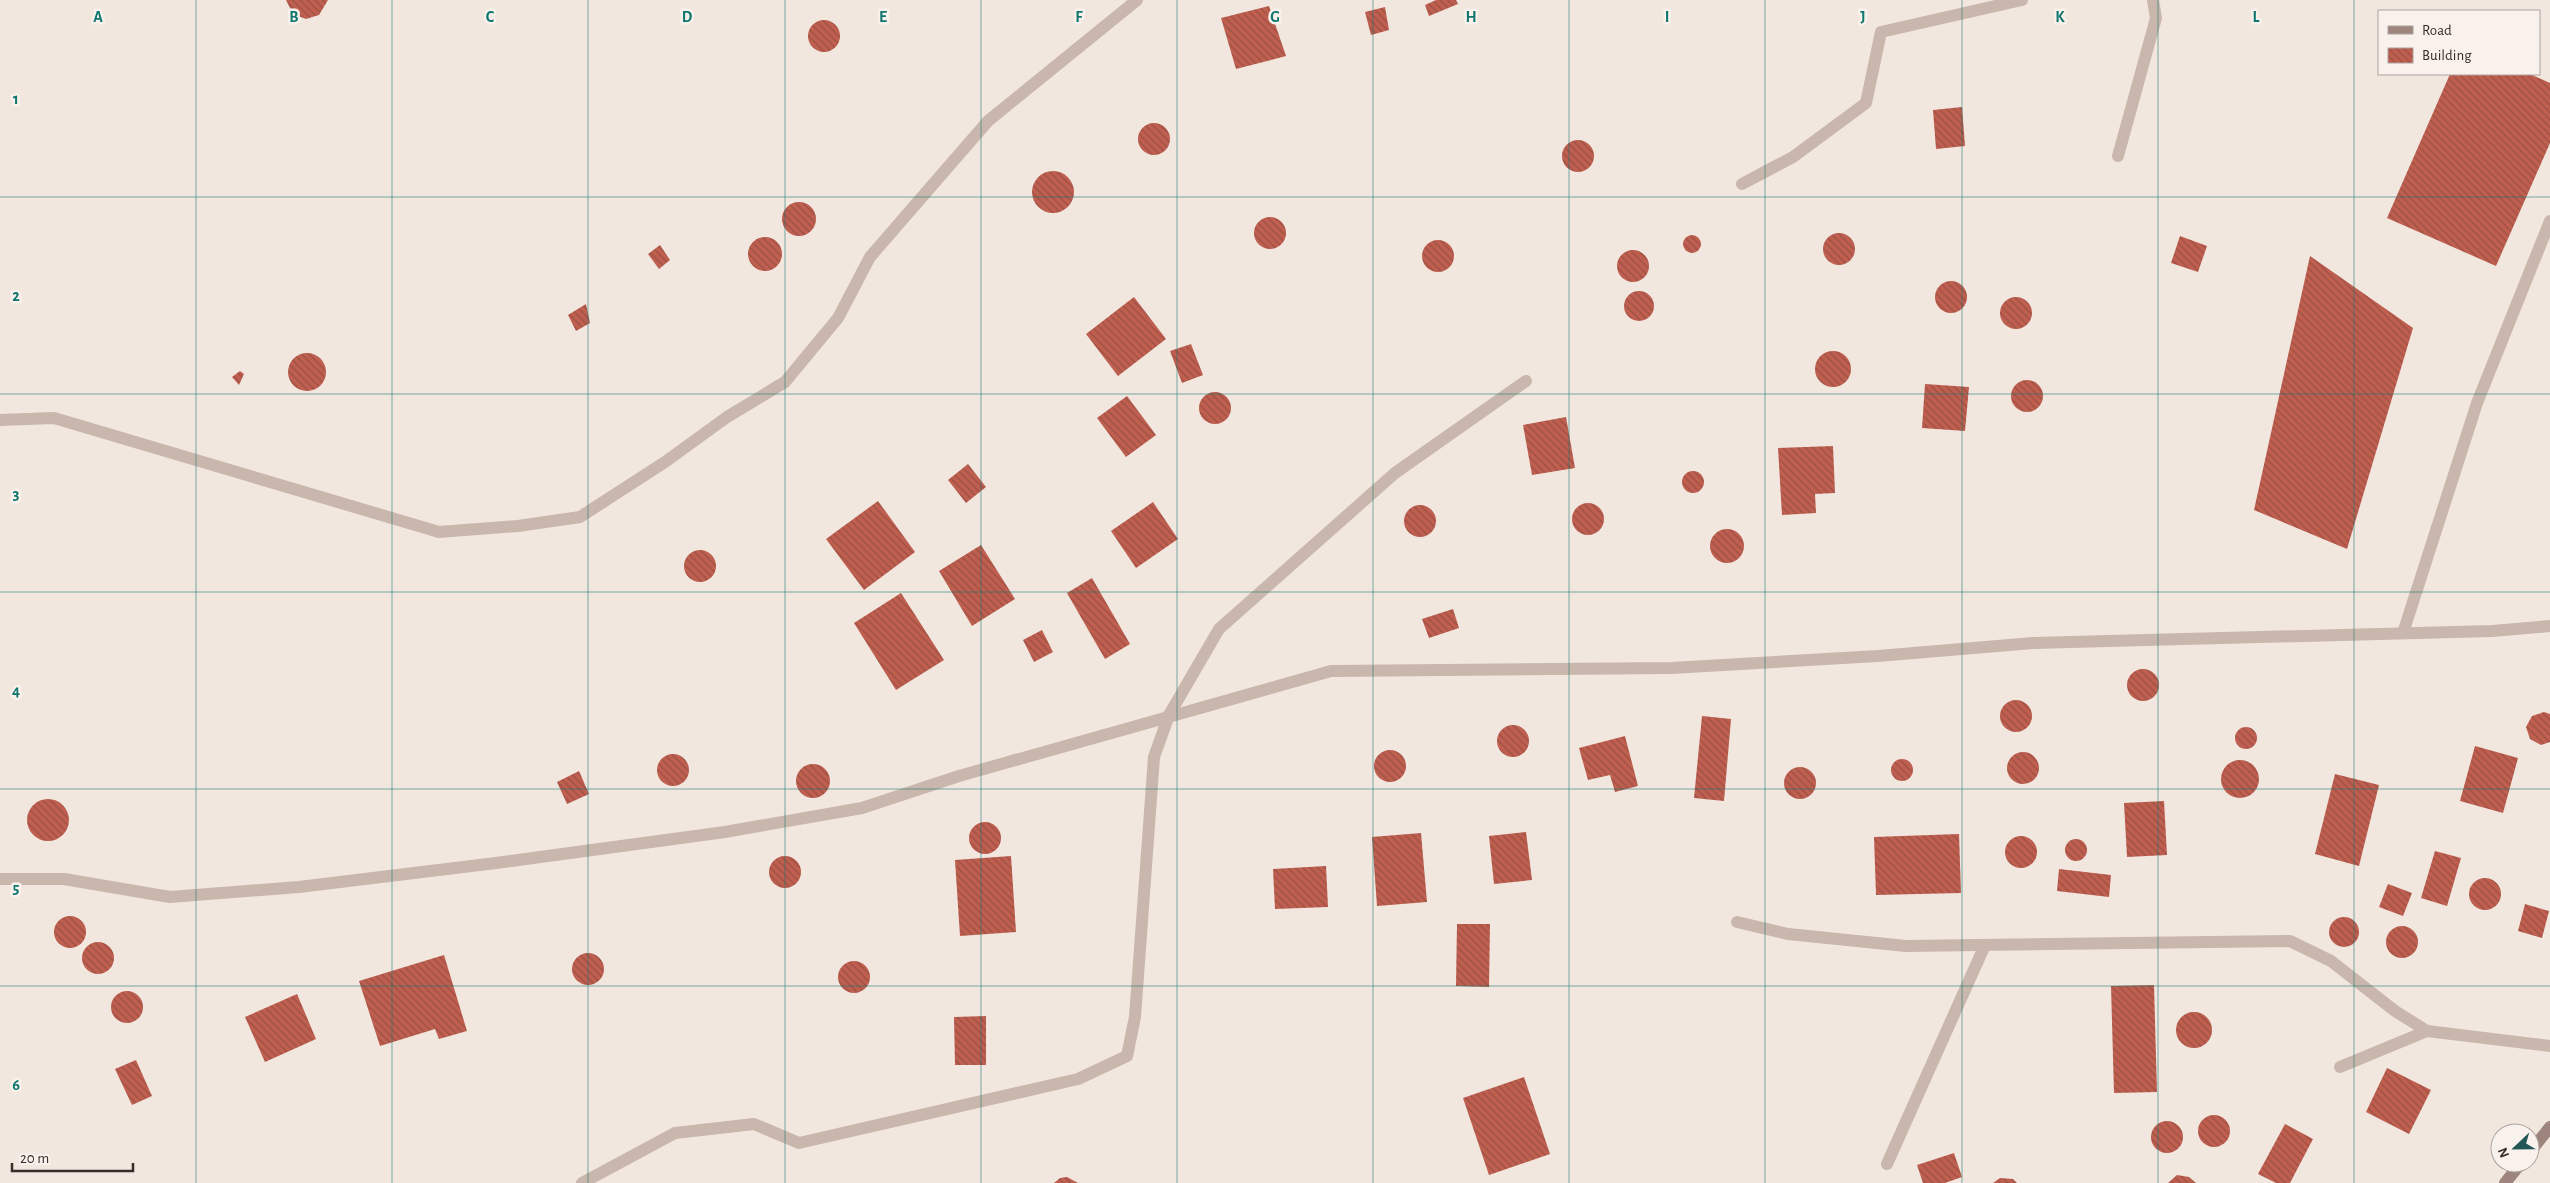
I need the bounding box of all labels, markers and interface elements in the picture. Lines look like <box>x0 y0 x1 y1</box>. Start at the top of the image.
text: A <box>93 9 103 25</box>
text: B <box>289 9 299 25</box>
text: C <box>486 9 495 25</box>
text: D <box>682 9 693 25</box>
text: E <box>879 9 887 25</box>
text: F <box>1075 9 1083 25</box>
text: G <box>1270 9 1280 25</box>
text: H <box>1465 9 1477 25</box>
text: I <box>1665 9 1669 25</box>
text: J <box>1860 9 1866 25</box>
text: K <box>2055 9 2065 25</box>
text: L <box>2253 9 2260 25</box>
legend <box>2378 10 2540 75</box>
text: Road <box>2422 23 2452 38</box>
text: Building <box>2422 48 2472 63</box>
text: 1 <box>13 91 19 107</box>
text: 2 <box>12 288 20 304</box>
text: 3 <box>13 486 20 502</box>
text: 4 <box>12 683 20 699</box>
text: 5 <box>13 880 20 896</box>
text: 6 <box>12 1077 20 1093</box>
north arrow <box>2490 1123 2540 1173</box>
scale bar <box>12 1140 134 1172</box>
text: N <box>2496 1145 2512 1160</box>
text: 20 m <box>20 1151 49 1166</box>

